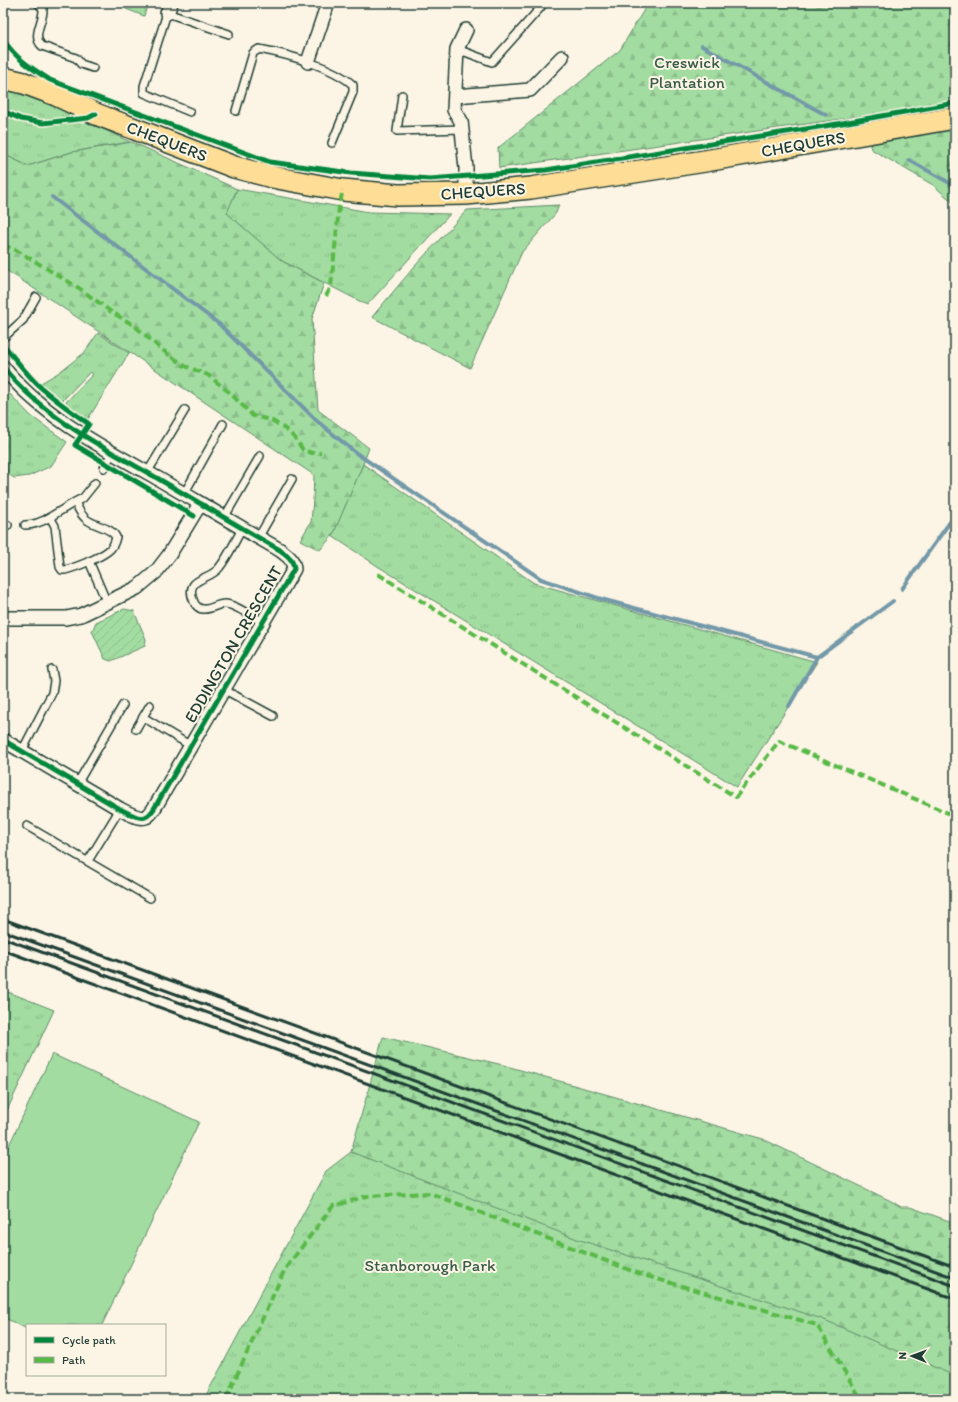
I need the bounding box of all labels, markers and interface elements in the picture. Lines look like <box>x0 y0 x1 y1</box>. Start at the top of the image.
park label: Creswick Plantation <box>649 52 725 92</box>
street label: CHEQUERS <box>124 116 210 166</box>
street label: CHEQUERS <box>759 127 847 161</box>
street label: CHEQUERS <box>440 178 526 204</box>
street label: EDDINGTON CRESCENT <box>180 562 286 726</box>
park label: Stanborough Park <box>364 1255 496 1275</box>
legend <box>26 1324 166 1376</box>
text: Cycle path <box>62 1333 116 1347</box>
north arrow <box>892 1336 932 1376</box>
text: N <box>896 1352 909 1360</box>
text: Path <box>62 1353 85 1367</box>

